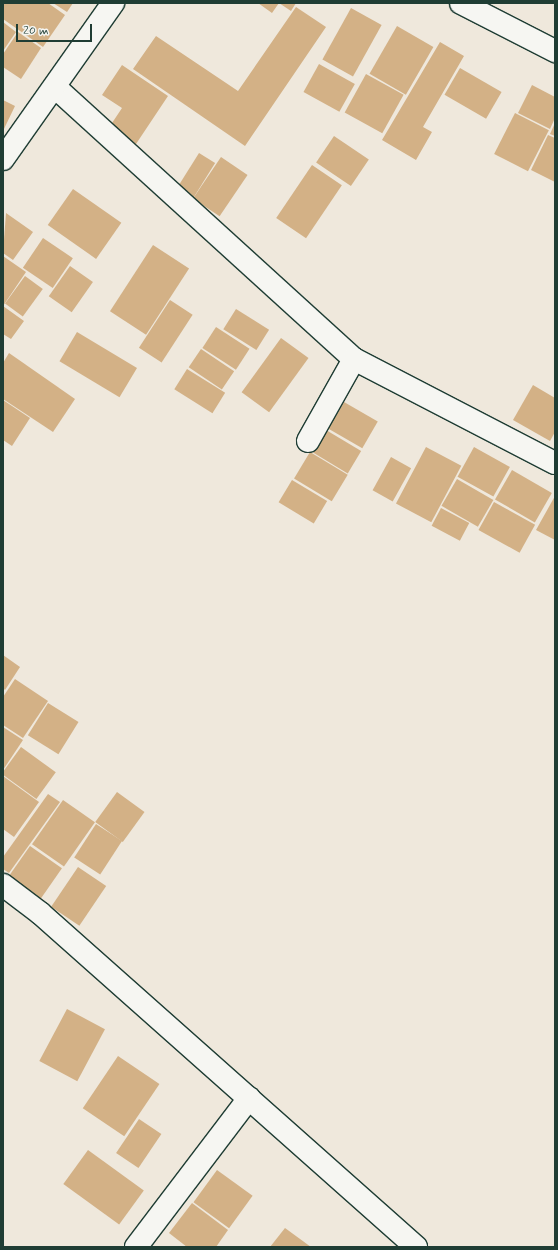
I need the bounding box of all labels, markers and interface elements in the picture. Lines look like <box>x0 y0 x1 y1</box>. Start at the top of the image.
scale bar <box>18 16 94 42</box>
text: 20 m <box>23 23 49 39</box>

